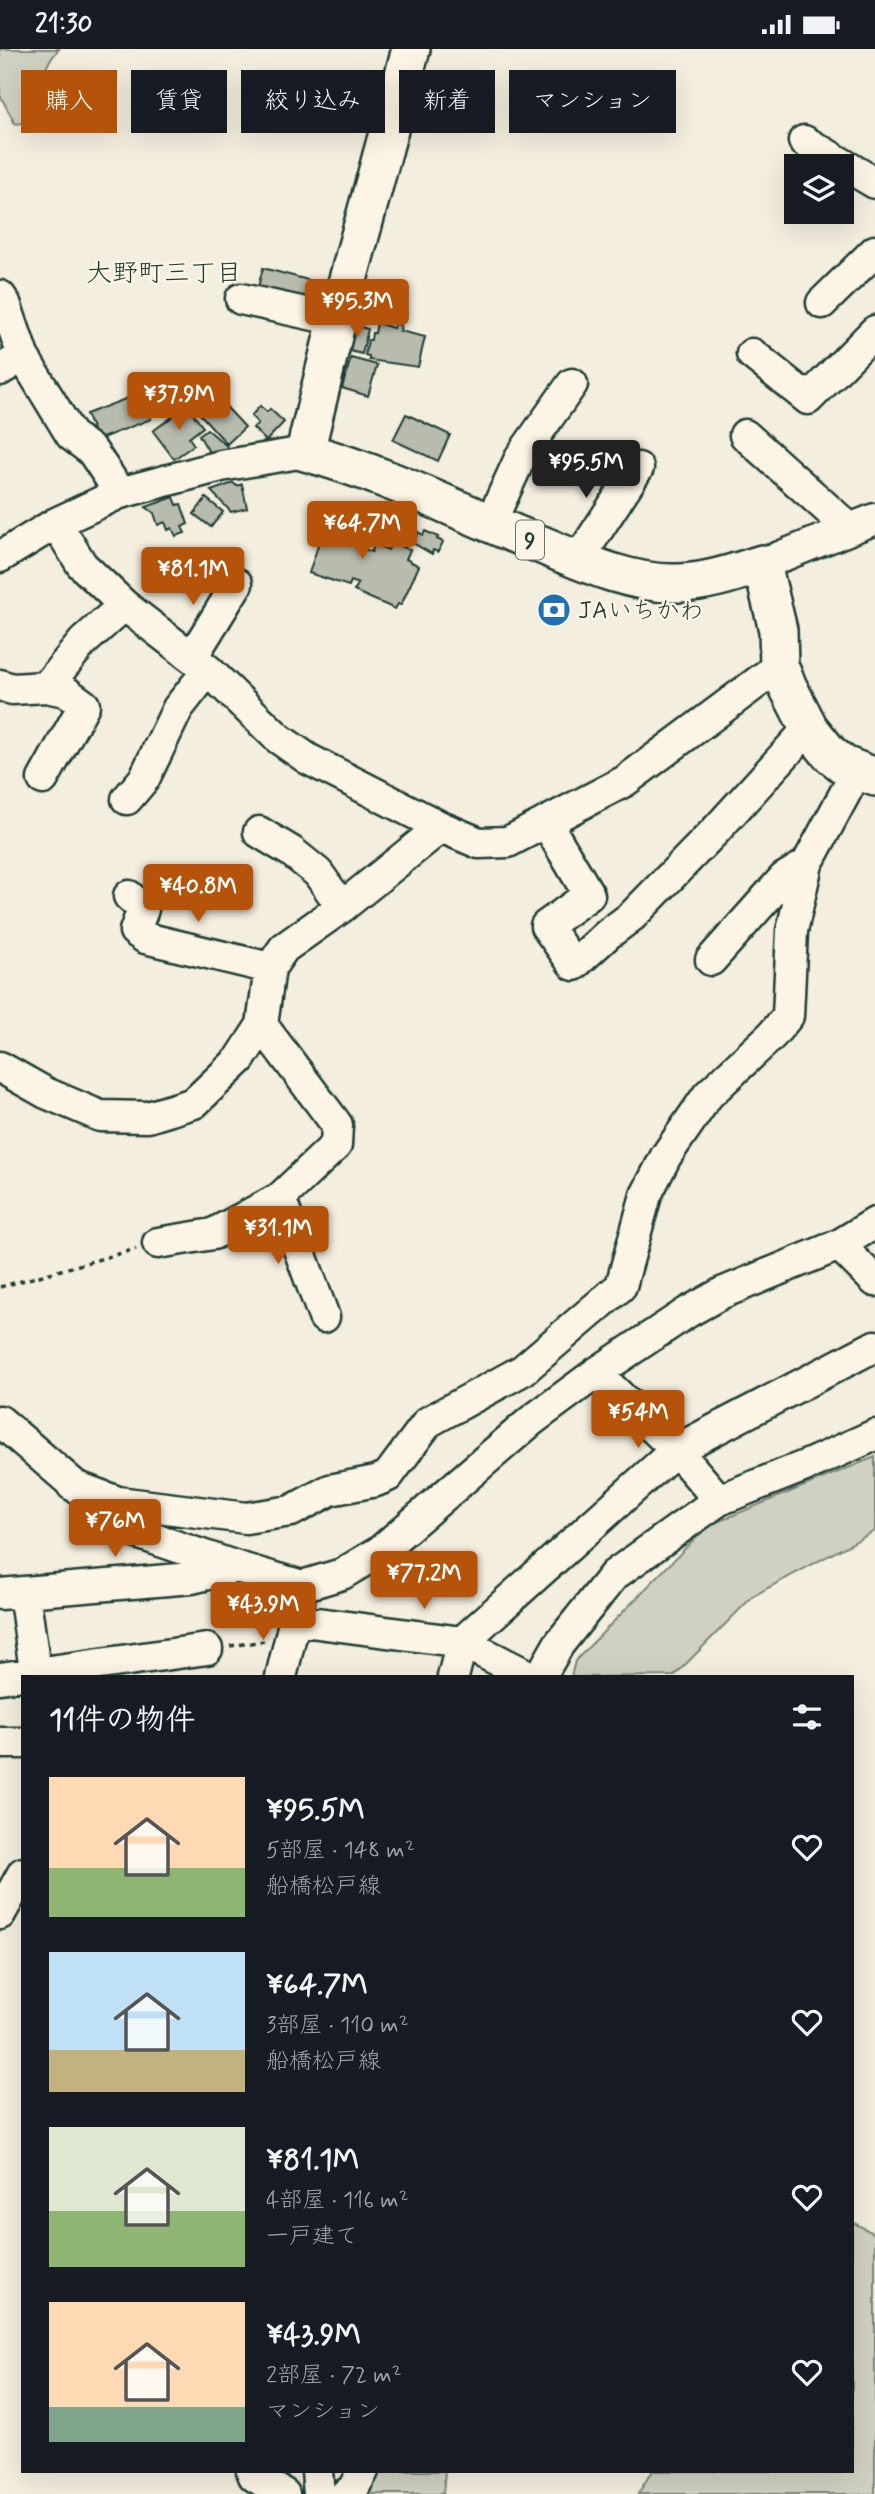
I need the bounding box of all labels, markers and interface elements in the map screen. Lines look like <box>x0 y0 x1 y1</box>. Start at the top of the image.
text: 21:30 <box>35 8 93 42</box>
chip: 購入 <box>21 70 117 133</box>
chip: 賃貸 <box>131 70 227 133</box>
chip: 絞り込み <box>241 70 385 133</box>
chip: 新着 <box>399 70 495 133</box>
chip: マンション <box>509 70 676 133</box>
map controls <box>784 154 854 224</box>
button: layers <box>784 154 854 224</box>
district label: 大野町三丁目 <box>86 257 242 291</box>
pin: ¥95.3M <box>300 279 414 339</box>
text: ¥95.3M <box>321 287 393 317</box>
pin: ¥37.9M <box>122 373 236 432</box>
text: ¥37.9M <box>143 380 215 410</box>
pin: ¥95.5M <box>529 441 643 500</box>
text: ¥95.5M <box>548 448 624 478</box>
pin: ¥64.7M <box>305 501 419 561</box>
text: ¥64.7M <box>323 509 401 539</box>
road number: 9 <box>516 520 544 559</box>
pin: ¥81.1M <box>136 547 250 607</box>
text: ¥81.1M <box>157 555 229 585</box>
bank icon: JAいちかわ <box>535 591 573 629</box>
place label: JAいちかわ <box>578 596 704 627</box>
pin: ¥40.8M <box>141 865 255 924</box>
text: ¥40.8M <box>159 872 237 902</box>
pin: ¥31.1M <box>221 1207 335 1266</box>
text: ¥31.1M <box>244 1214 312 1244</box>
pin: ¥54M <box>597 1391 679 1450</box>
text: ¥54M <box>607 1398 669 1428</box>
pin: ¥76M <box>74 1499 156 1559</box>
text: ¥76M <box>85 1507 145 1537</box>
pin: ¥77.2M <box>367 1551 481 1611</box>
text: ¥77.2M <box>386 1559 462 1589</box>
pin: ¥43.9M <box>206 1583 320 1642</box>
text: ¥43.9M <box>227 1590 299 1620</box>
icon: filters <box>788 1698 826 1736</box>
text: 11件の物件 <box>49 1701 195 1740</box>
text: ¥95.5M <box>266 1791 365 1830</box>
icon: home <box>105 1805 189 1889</box>
icon: heart <box>788 1828 826 1866</box>
text: 5部屋 · 148 m² <box>266 1836 415 1866</box>
text: 船橋松戸線 <box>266 1872 381 1902</box>
text: ¥64.7M <box>266 1966 368 2005</box>
icon: home <box>105 1980 189 2064</box>
icon: heart <box>788 2003 826 2041</box>
text: 3部屋 · 110 m² <box>266 2011 409 2041</box>
text: 船橋松戸線 <box>266 2047 381 2077</box>
text: ¥81.1M <box>266 2141 359 2180</box>
icon: home <box>105 2155 189 2239</box>
icon: heart <box>788 2178 826 2216</box>
text: 4部屋 · 116 m² <box>266 2186 409 2216</box>
text: 一戸建て <box>266 2222 358 2252</box>
text: ¥43.9M <box>266 2316 361 2355</box>
icon: home <box>105 2330 189 2414</box>
icon: heart <box>788 2353 826 2391</box>
text: 2部屋 · 72 m² <box>266 2361 402 2391</box>
text: マンション <box>266 2397 380 2427</box>

